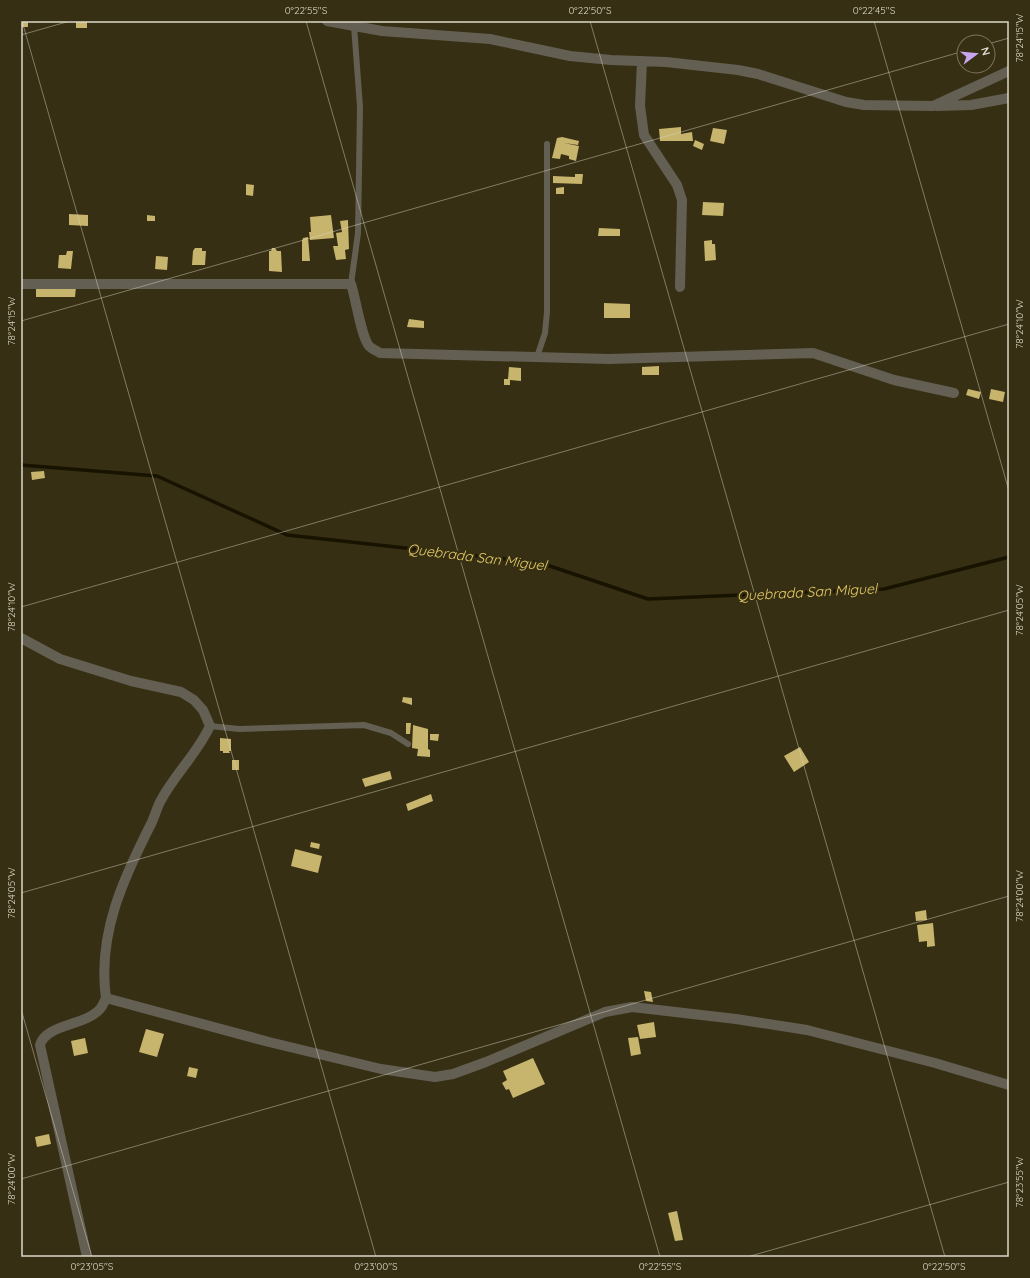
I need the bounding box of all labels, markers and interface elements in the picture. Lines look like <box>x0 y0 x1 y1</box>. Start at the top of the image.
text: 0°22'55"S <box>285 4 328 17</box>
text: 0°22'50"S <box>568 4 612 17</box>
text: 0°22'45"S <box>853 4 896 17</box>
text: 78°24'15"W <box>1013 13 1026 63</box>
north arrow <box>956 34 996 74</box>
text: N <box>978 45 993 57</box>
text: 78°24'15"W <box>5 296 18 346</box>
text: 78°24'10"W <box>1013 299 1026 349</box>
water label: Quebrada San Miguel <box>406 540 549 575</box>
water label: Quebrada San Miguel <box>736 579 879 605</box>
text: 78°24'10"W <box>5 582 18 632</box>
text: 78°24'05"W <box>1013 584 1026 636</box>
text: 78°24'05"W <box>5 867 18 919</box>
text: 78°24'00"W <box>1013 870 1026 922</box>
text: 78°24'00"W <box>5 1153 18 1205</box>
text: 78°23'55"W <box>1013 1156 1026 1207</box>
text: 0°23'05"S <box>71 1260 114 1273</box>
text: 0°23'00"S <box>354 1260 398 1273</box>
text: 0°22'55"S <box>639 1260 682 1273</box>
text: 0°22'50"S <box>922 1260 966 1273</box>

